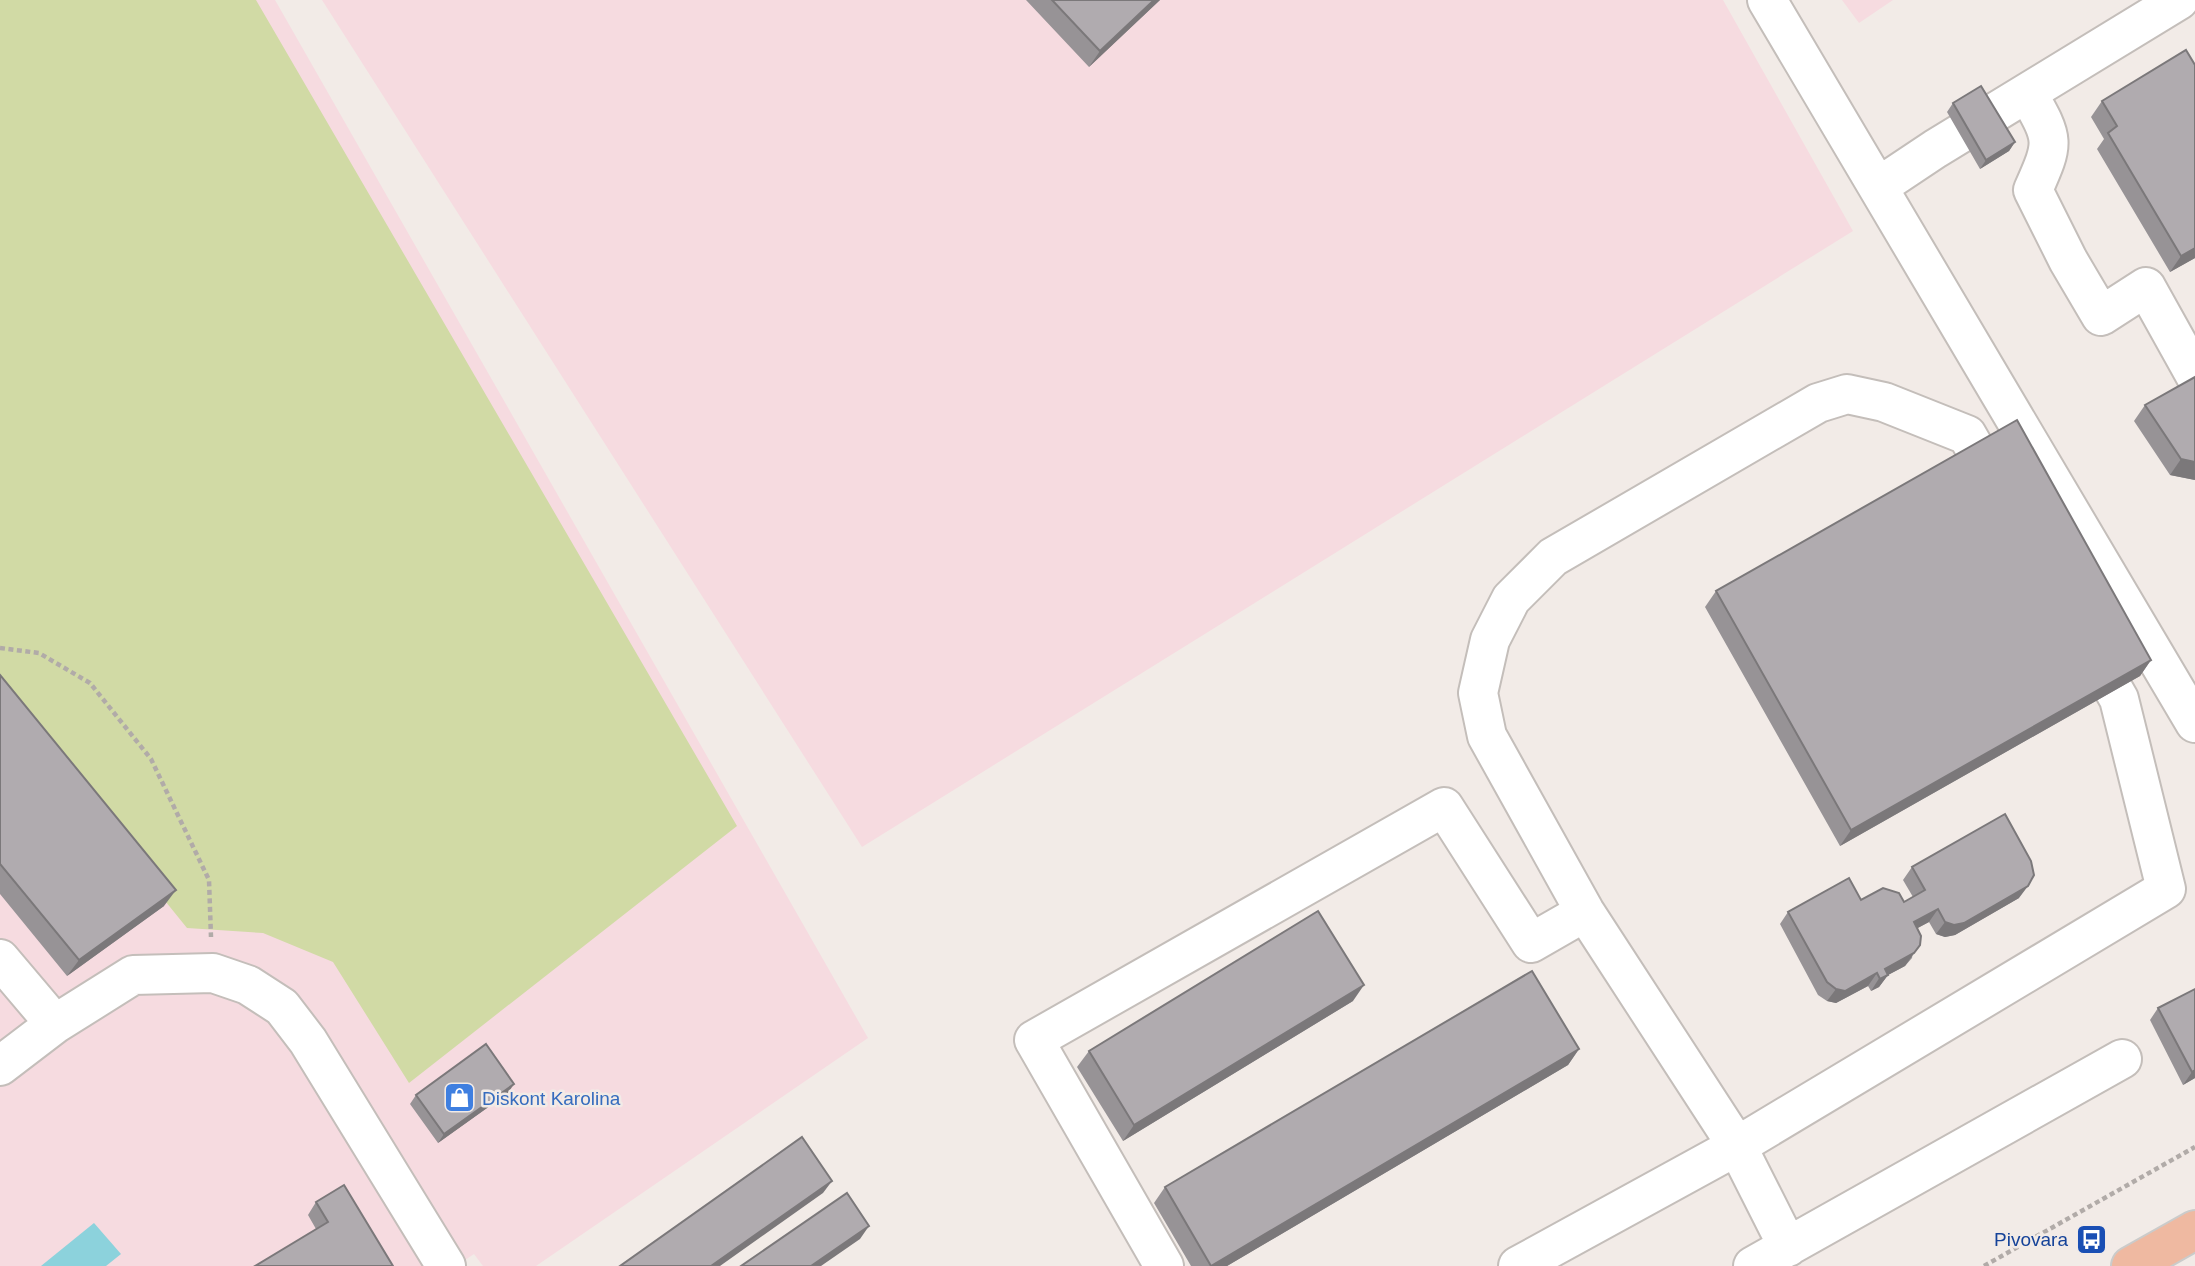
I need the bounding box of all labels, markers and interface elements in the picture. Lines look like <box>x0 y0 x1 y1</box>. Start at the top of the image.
shop icon: Diskont Karolina <box>442 1081 476 1115</box>
place label: Diskont Karolina <box>482 1088 621 1109</box>
bus stop icon: Pivovara <box>2074 1222 2108 1256</box>
place label: Pivovara <box>1994 1229 2068 1250</box>

